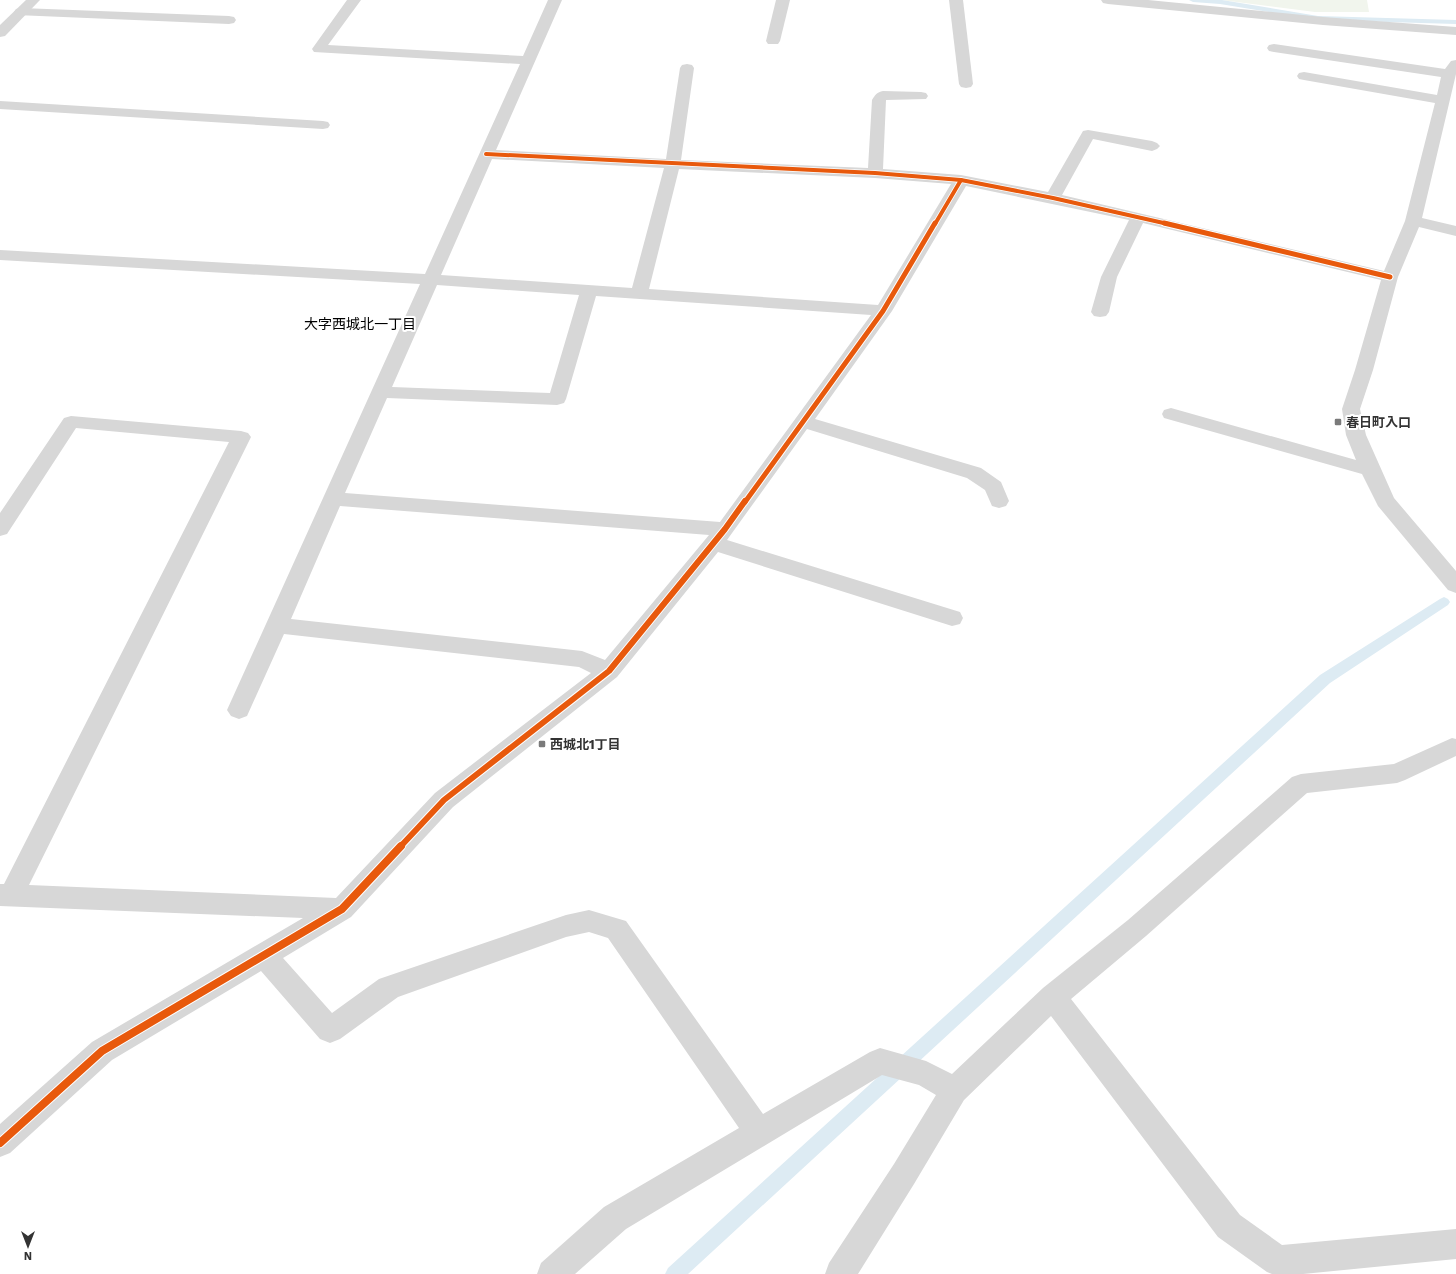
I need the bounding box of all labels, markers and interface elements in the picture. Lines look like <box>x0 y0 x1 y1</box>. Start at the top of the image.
district label: 大字西城北一丁目 <box>304 316 416 332</box>
place label: 春日町入口 <box>1346 415 1411 430</box>
marker: 春日町入口 <box>1333 417 1343 427</box>
place label: 西城北1丁目 <box>550 737 621 752</box>
marker: 西城北1丁目 <box>537 739 547 749</box>
north arrow <box>8 1226 48 1266</box>
text: N <box>24 1249 32 1262</box>

